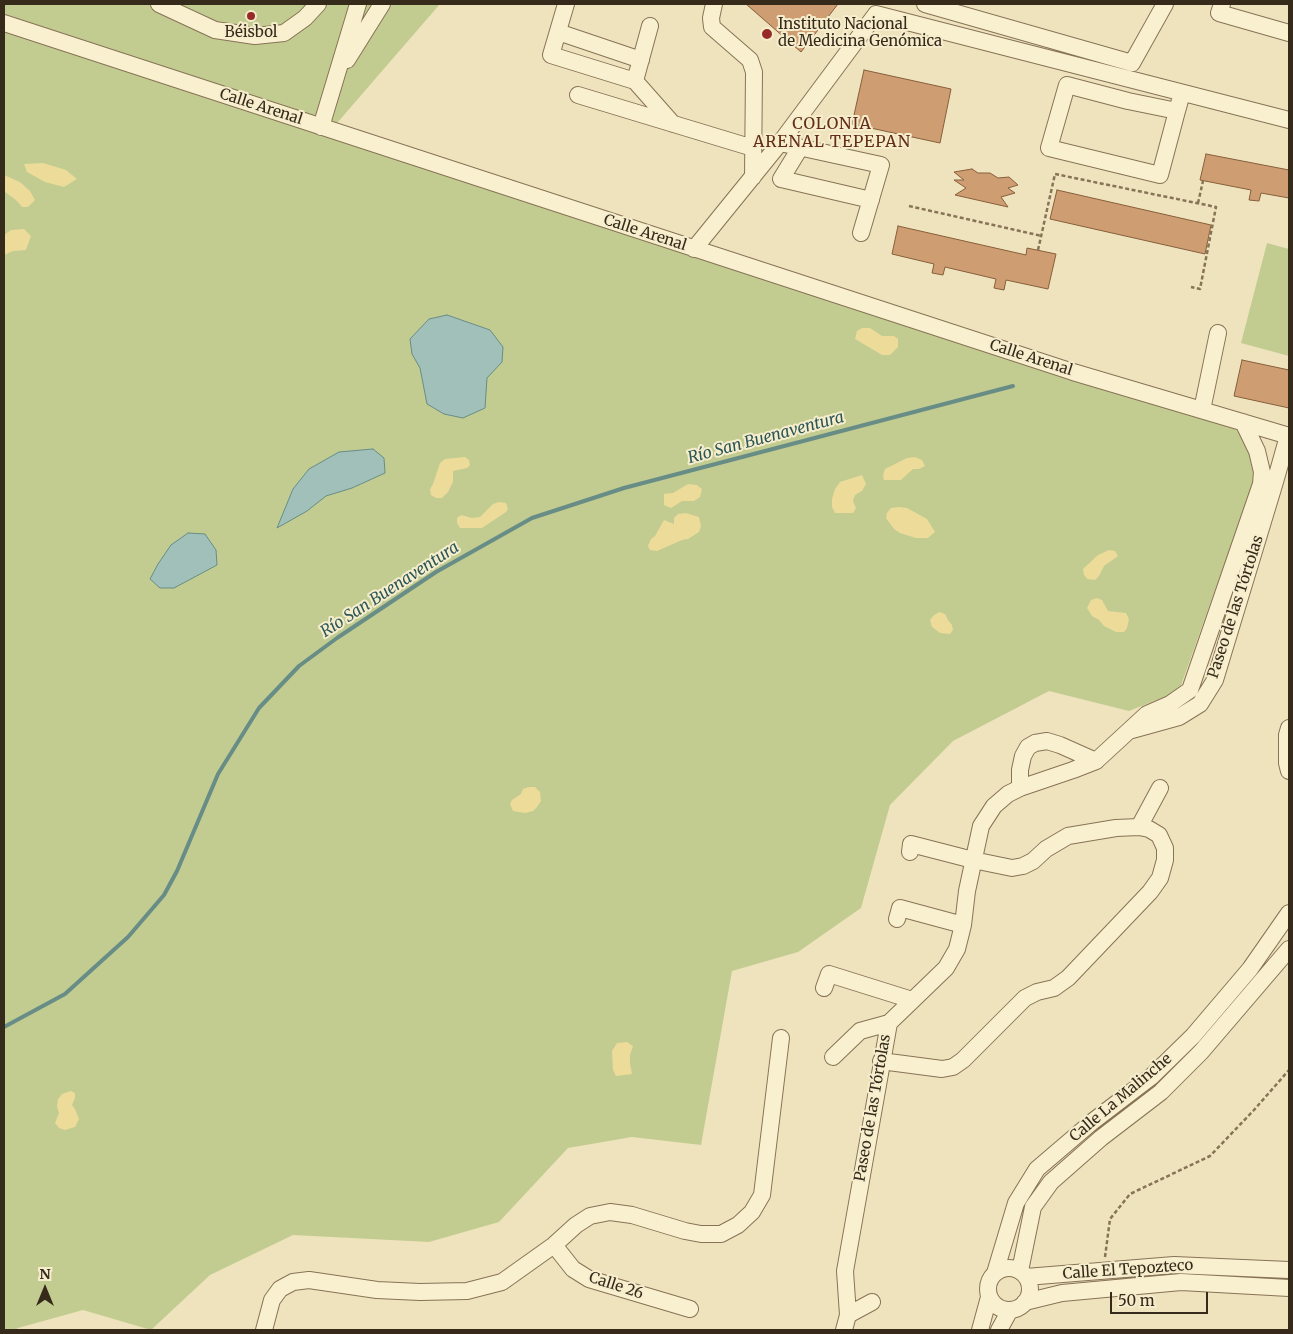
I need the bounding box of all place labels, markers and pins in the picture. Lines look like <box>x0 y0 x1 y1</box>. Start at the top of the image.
marker: Béisbol <box>245 10 257 22</box>
place label: Instituto Nacional de Medicina Genómica <box>778 16 942 51</box>
place label: Béisbol <box>224 24 278 42</box>
marker: Instituto Nacional de Medicina Genómica <box>760 27 774 41</box>

